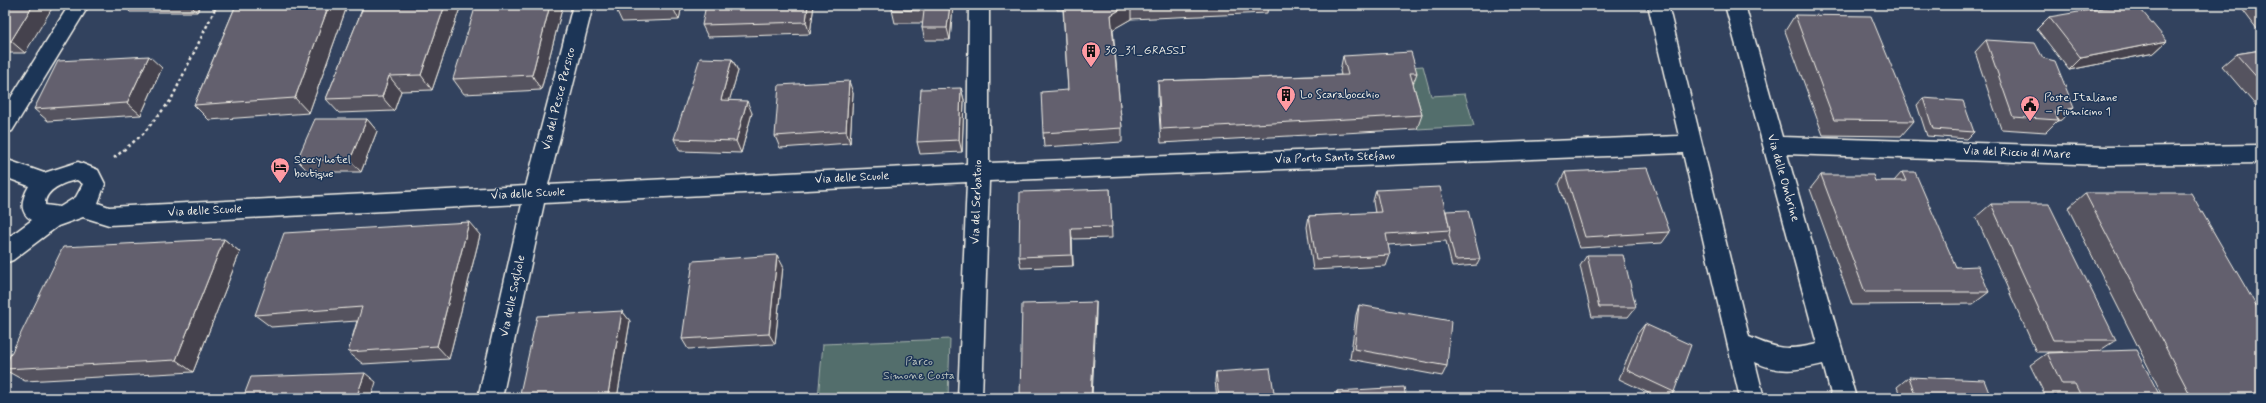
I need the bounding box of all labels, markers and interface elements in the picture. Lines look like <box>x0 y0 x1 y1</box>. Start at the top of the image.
building icon: 30_31_GRASSI <box>1080 40 1102 68</box>
place label: 30_31_GRASSI <box>1105 43 1186 59</box>
street label: Via del Pesce Persico <box>538 46 580 152</box>
building icon: Lo Scarabocchio <box>1275 84 1297 112</box>
place label: Lo Scarabocchio <box>1300 87 1379 103</box>
place label: Poste Italiane – Fiumicino 1 <box>2044 90 2118 120</box>
public building icon: Poste Italiane – Fiumicino 1 <box>2019 94 2041 122</box>
street label: Via delle Ombrine <box>1763 133 1803 224</box>
street label: Via del Riccio di Mare <box>1963 143 2071 163</box>
street label: Via Porto Santo Stefano <box>1275 148 1396 168</box>
place label: Seccy hotel boutique <box>294 152 351 182</box>
hotel icon: Seccy hotel boutique <box>269 156 291 184</box>
street label: Via del Serbatoio <box>968 159 986 244</box>
street label: Via delle Scuole <box>814 168 890 188</box>
street label: Via delle Scuole <box>490 184 566 204</box>
street label: Via delle Scuole <box>167 201 243 221</box>
street label: Via delle Sogliole <box>497 254 530 339</box>
park label: Parco Simone Costa <box>883 354 955 384</box>

